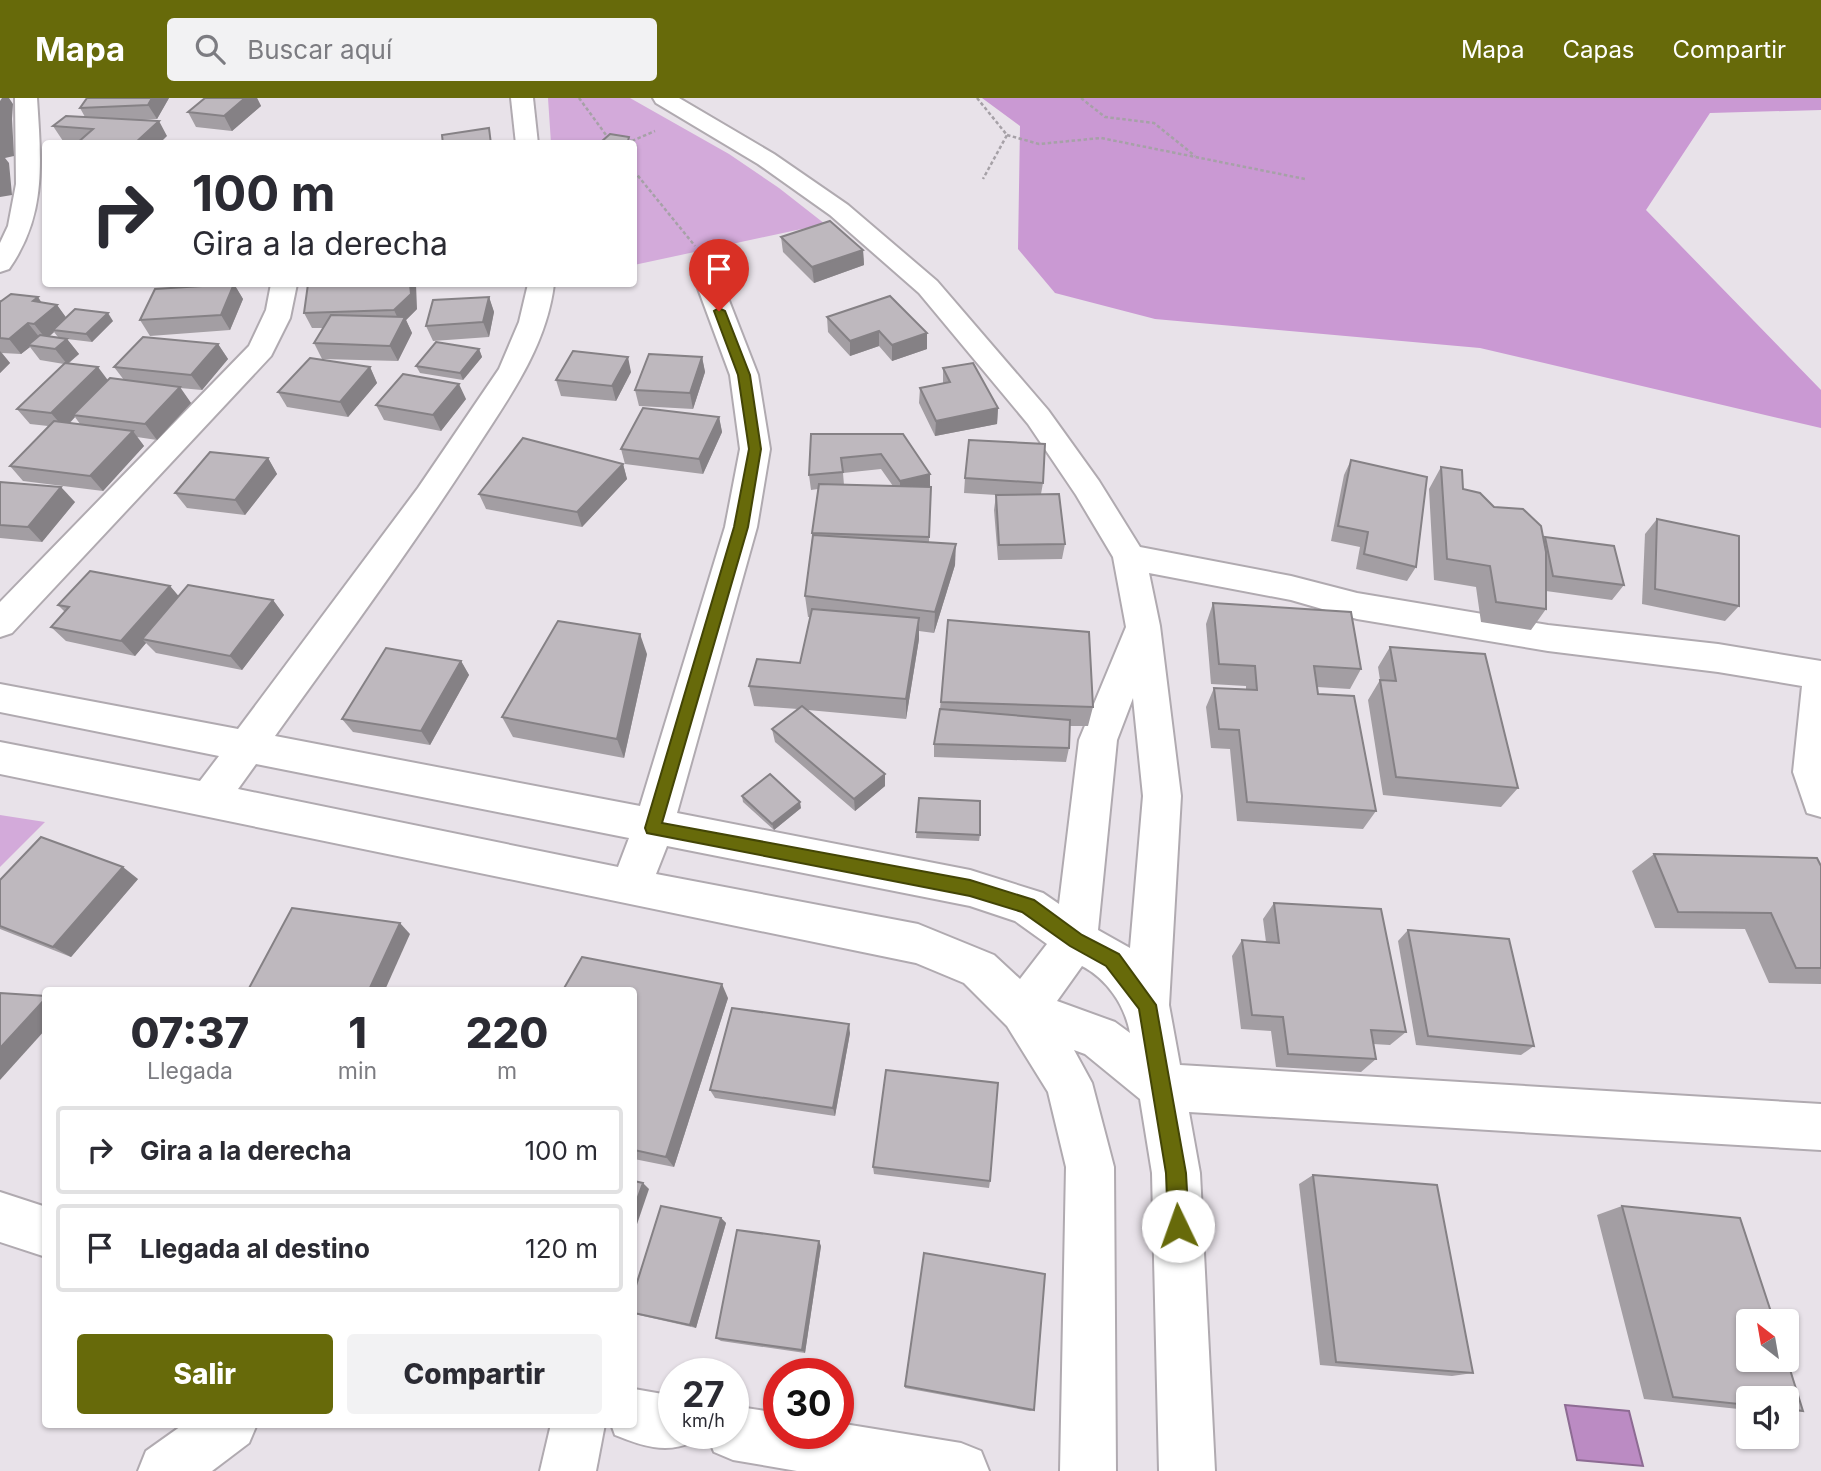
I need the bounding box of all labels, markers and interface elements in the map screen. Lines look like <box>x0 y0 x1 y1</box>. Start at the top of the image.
search box <box>167 18 657 81</box>
text: Mapa <box>35 29 125 69</box>
icon: search <box>191 30 229 68</box>
text: Buscar aquí <box>247 34 392 65</box>
text: Mapa <box>1461 35 1524 64</box>
text: Capas <box>1562 35 1635 64</box>
text: Compartir <box>1673 35 1786 64</box>
text: 100 m <box>192 164 336 223</box>
icon: right <box>77 168 168 259</box>
text: Gira a la derecha <box>192 224 448 263</box>
pin <box>689 239 749 311</box>
icon: arrive <box>700 250 738 288</box>
text: 07:37 <box>131 1007 249 1058</box>
text: 1 <box>348 1007 367 1058</box>
text: 220 <box>466 1007 548 1058</box>
text: Llegada <box>147 1057 233 1085</box>
text: min <box>338 1057 377 1085</box>
text: m <box>497 1057 517 1085</box>
icon: right <box>81 1131 119 1169</box>
text: Gira a la derecha <box>140 1135 352 1166</box>
text: 100 m <box>525 1135 598 1166</box>
position arrow <box>1141 1189 1215 1263</box>
icon: arrive <box>81 1229 119 1267</box>
text: Llegada al destino <box>140 1233 370 1264</box>
text: 120 m <box>525 1233 598 1264</box>
north arrow <box>1736 1309 1799 1372</box>
map controls <box>1736 1309 1799 1449</box>
button: Salir <box>77 1334 333 1414</box>
button: Compartir <box>347 1334 602 1414</box>
speed limit sign: 30 <box>763 1358 854 1449</box>
text: 27 <box>682 1373 725 1415</box>
button: sound <box>1736 1386 1799 1449</box>
text: km/h <box>682 1410 725 1431</box>

